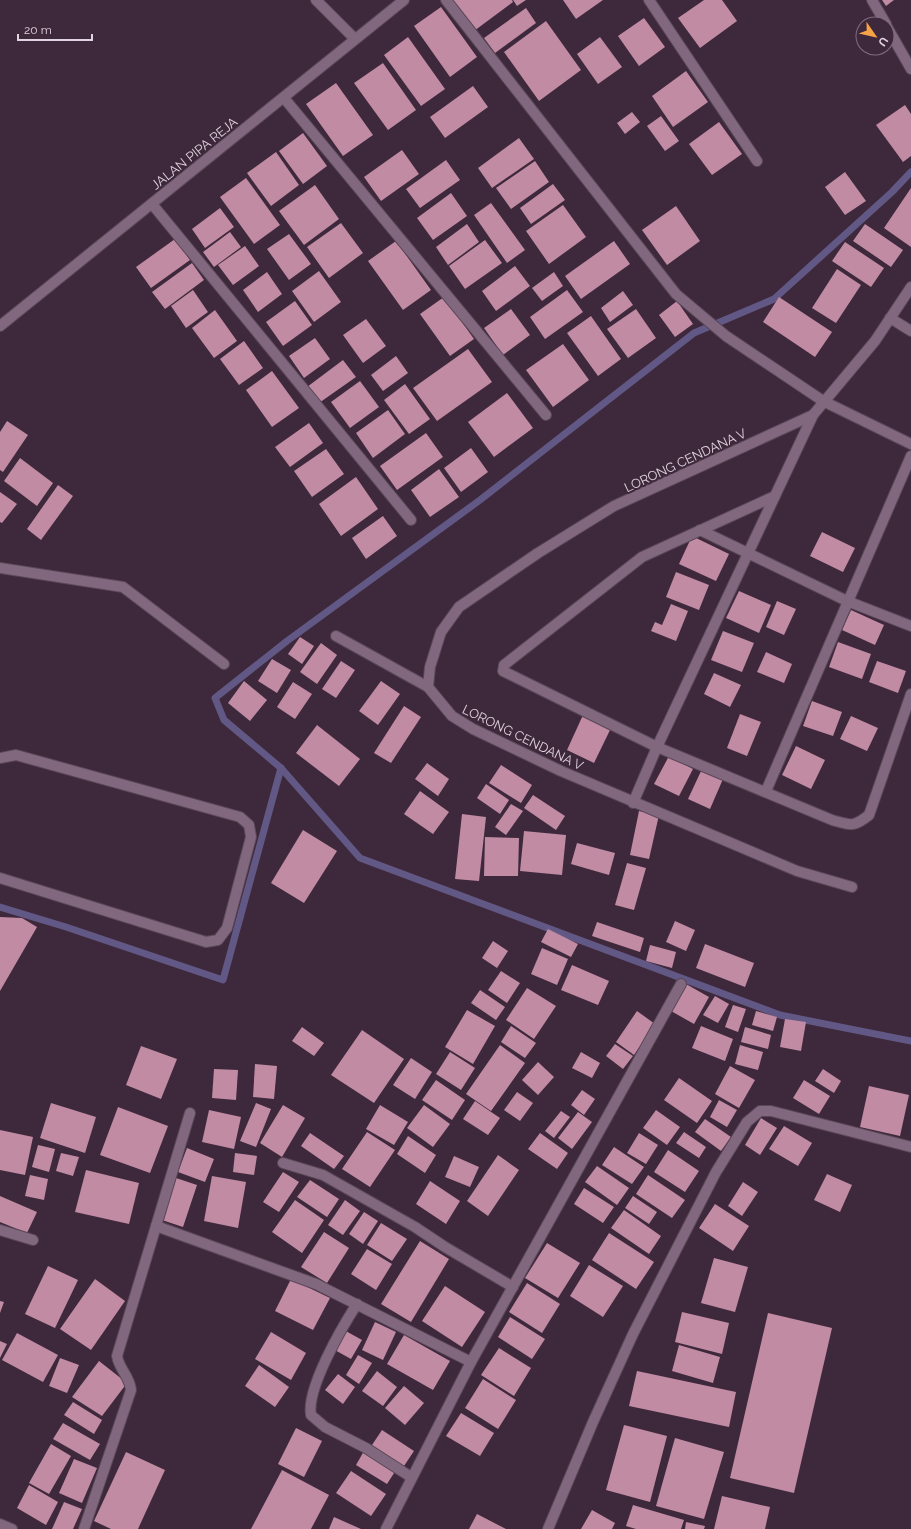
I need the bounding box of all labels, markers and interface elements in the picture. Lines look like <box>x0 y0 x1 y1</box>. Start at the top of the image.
scale bar <box>18 16 92 42</box>
north arrow <box>855 16 895 56</box>
text: 20 m <box>24 23 52 37</box>
text: U <box>875 34 891 48</box>
street label: JALAN PIPA REJA <box>148 114 240 193</box>
street label: LORONG CENDANA V <box>622 426 749 495</box>
street label: LORONG CENDANA V <box>460 702 586 773</box>

